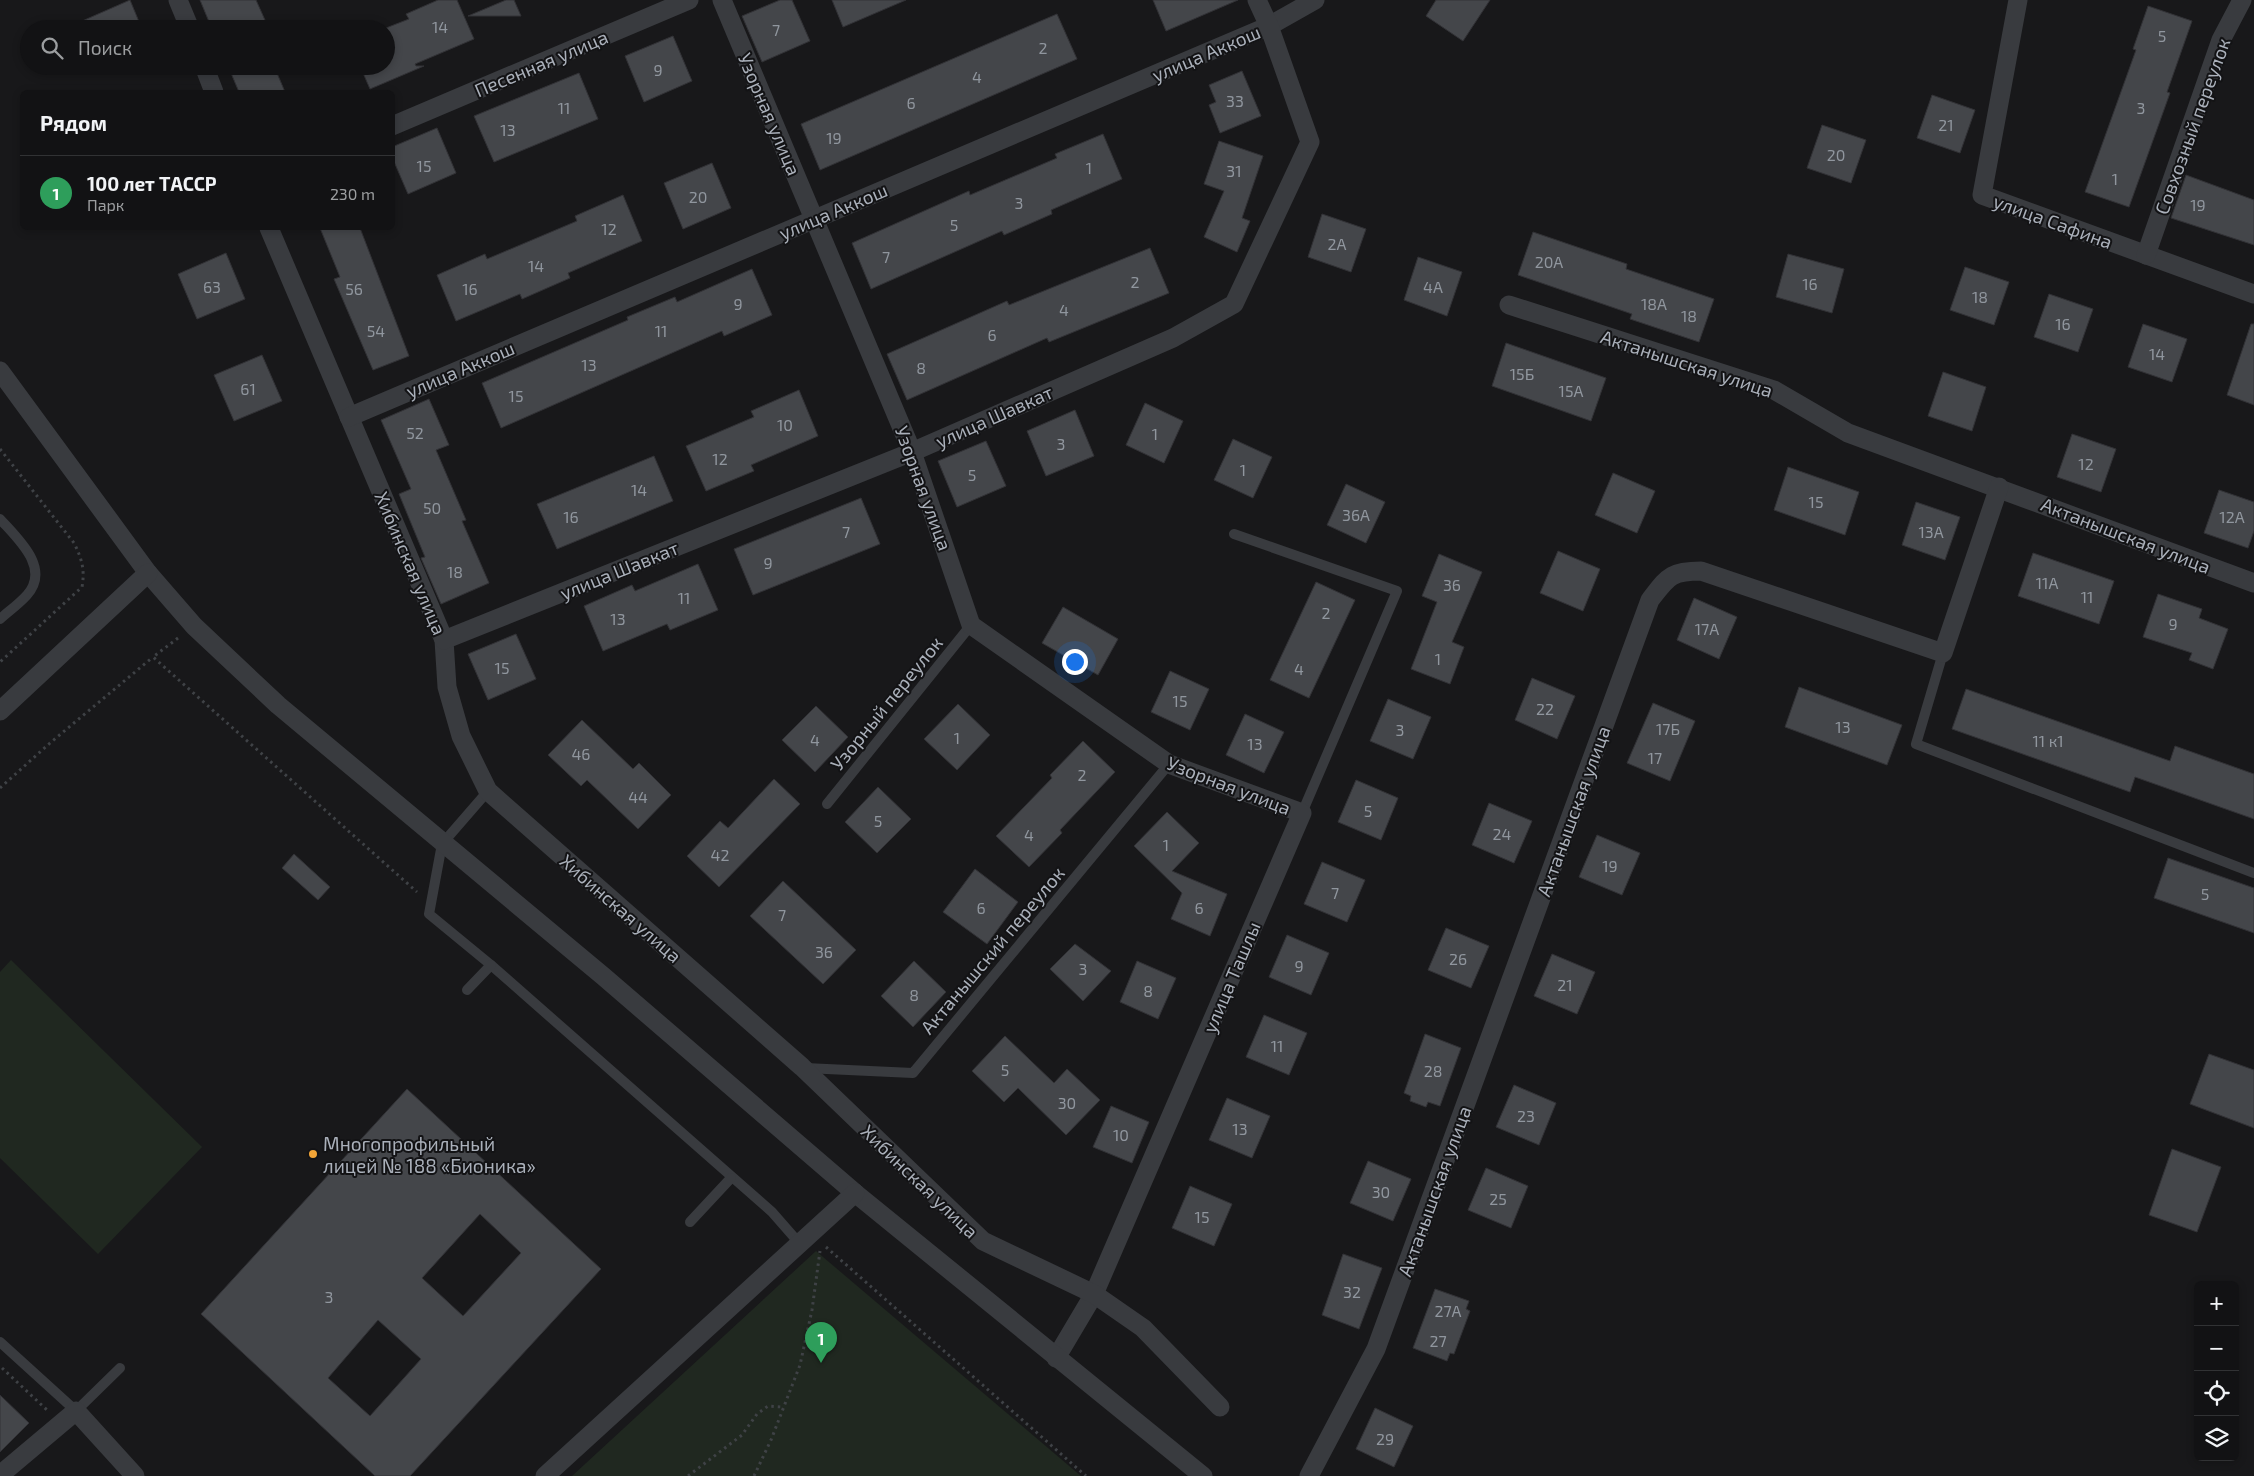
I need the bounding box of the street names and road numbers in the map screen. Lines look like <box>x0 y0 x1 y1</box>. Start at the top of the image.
street label: улица Аккош <box>1148 20 1264 87</box>
street label: Песенная улица <box>471 25 612 102</box>
street label: Совхозный переулок <box>2149 35 2236 218</box>
street label: Узорная улица <box>733 49 806 179</box>
street label: улица Аккош <box>775 178 891 245</box>
street label: улица Сафина <box>1990 189 2116 254</box>
street label: Актанышская улица <box>1598 324 1776 403</box>
street label: улица Аккош <box>402 336 518 403</box>
street label: улица Шавкат <box>932 380 1057 453</box>
street label: Узорная улица <box>890 423 957 554</box>
street label: Хибинская улица <box>369 488 452 639</box>
street label: Актанышская улица <box>2038 492 2214 579</box>
street label: улица Шавкат <box>556 536 682 605</box>
street label: Узорный переулок <box>825 631 948 775</box>
street label: Актанышская улица <box>1531 723 1615 900</box>
street label: Узорная улица <box>1163 751 1294 820</box>
street label: Хибинская улица <box>555 849 686 968</box>
street label: Актанышский переулок <box>915 862 1070 1039</box>
street label: улица Ташлы <box>1197 918 1266 1036</box>
street label: Актанышская улица <box>1392 1103 1476 1280</box>
street label: Хибинская улица <box>856 1119 983 1243</box>

